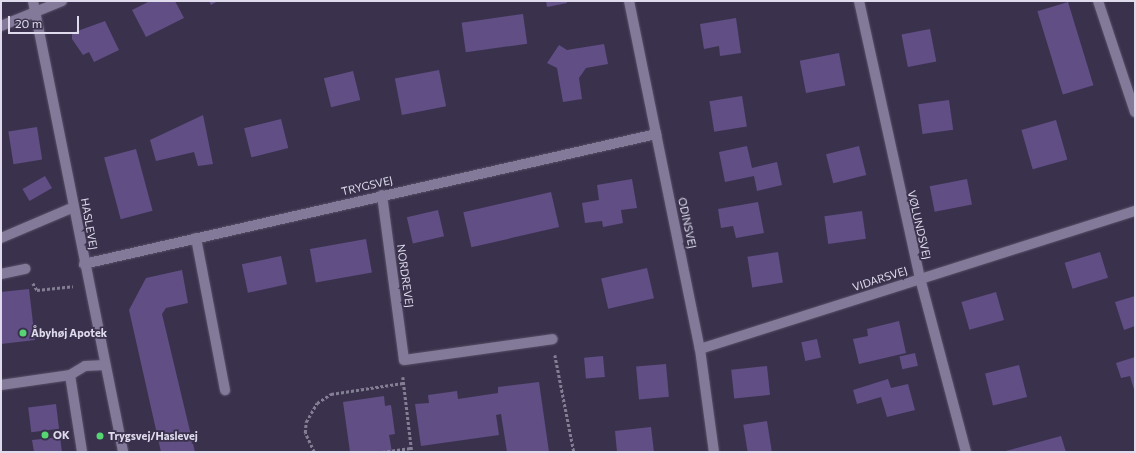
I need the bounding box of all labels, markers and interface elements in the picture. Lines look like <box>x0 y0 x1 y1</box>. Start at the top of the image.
scale bar <box>10 8 81 34</box>
text: 20 m <box>15 16 42 30</box>
street label: TRYGSVEJ <box>340 174 394 198</box>
street label: VØLUNDSVEJ <box>905 189 933 261</box>
street label: ODINSVEJ <box>675 196 699 250</box>
street label: HASLEVEJ <box>78 197 100 251</box>
street label: NORDREVEJ <box>394 243 416 309</box>
street label: VIDARSVEJ <box>851 264 909 294</box>
place label: Åbyhøj Apotek <box>31 326 107 340</box>
marker: Åbyhøj Apotek <box>18 328 28 338</box>
place label: OK <box>53 428 70 442</box>
place label: Trygsvej/Haslevej <box>108 429 198 443</box>
marker: OK <box>40 430 50 440</box>
marker: Trygsvej/Haslevej <box>95 431 105 441</box>

